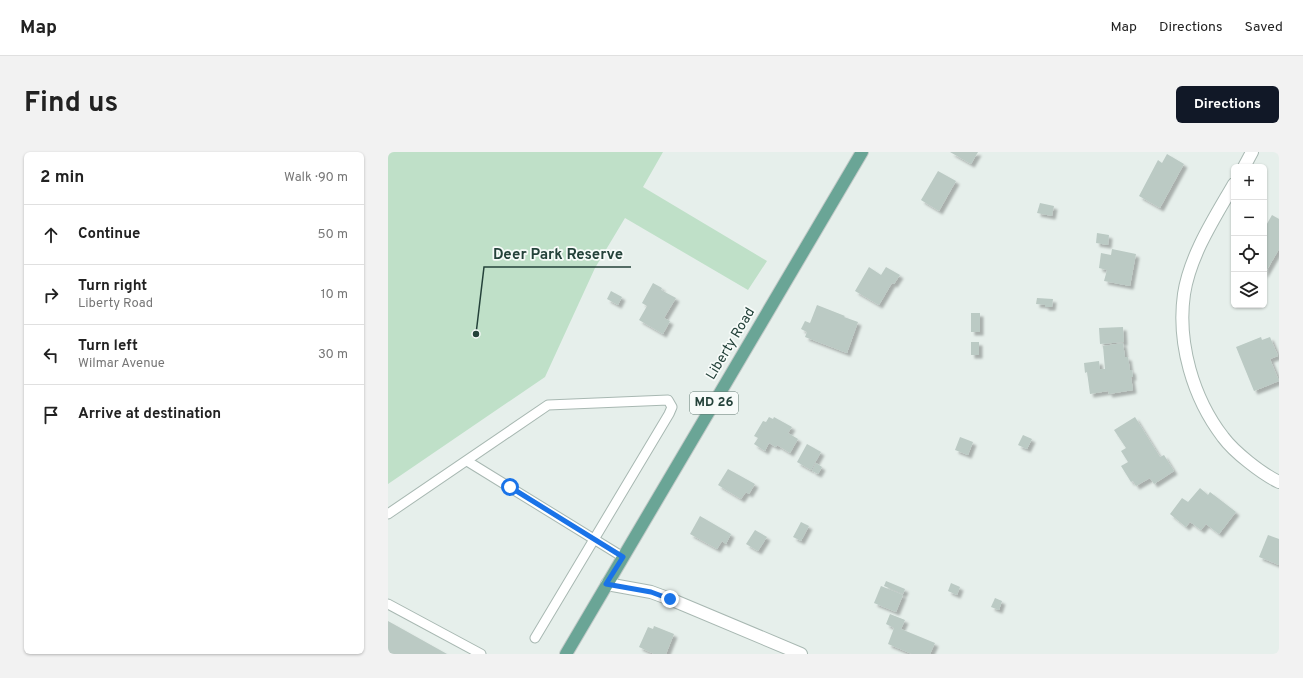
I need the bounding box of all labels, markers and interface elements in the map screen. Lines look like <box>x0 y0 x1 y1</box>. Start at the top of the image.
text: Map <box>20 16 57 40</box>
text: Map <box>1111 19 1137 36</box>
text: Directions <box>1159 19 1223 36</box>
text: Saved <box>1245 19 1283 36</box>
text: Find us <box>24 86 118 122</box>
button: Directions <box>1176 86 1279 123</box>
map controls <box>1231 164 1267 308</box>
button: + <box>1231 164 1267 200</box>
text: 2 min <box>40 167 84 189</box>
text: Walk · 90 m <box>284 170 348 186</box>
button: − <box>1231 200 1267 236</box>
icon: ahead <box>40 224 62 246</box>
text: Continue <box>78 225 140 244</box>
text: 50 m <box>318 227 348 243</box>
button: locate <box>1231 236 1267 272</box>
callout: Deer Park Reserve <box>484 240 631 267</box>
text: Deer Park Reserve <box>493 246 623 265</box>
button: layers <box>1231 272 1267 308</box>
text: Turn right <box>78 277 147 296</box>
icon: right <box>40 284 62 306</box>
text: 10 m <box>321 287 348 303</box>
text: Liberty Road <box>78 296 153 312</box>
street label: Liberty Road <box>703 305 759 383</box>
text: Turn left <box>78 337 138 356</box>
icon: left <box>40 344 62 366</box>
text: 30 m <box>318 347 348 363</box>
text: Wilmar Avenue <box>78 356 165 372</box>
road number: MD 26 <box>690 392 738 414</box>
icon: arrive <box>40 404 62 426</box>
text: Arrive at destination <box>78 405 221 424</box>
route start <box>501 478 519 496</box>
route end <box>661 590 679 608</box>

